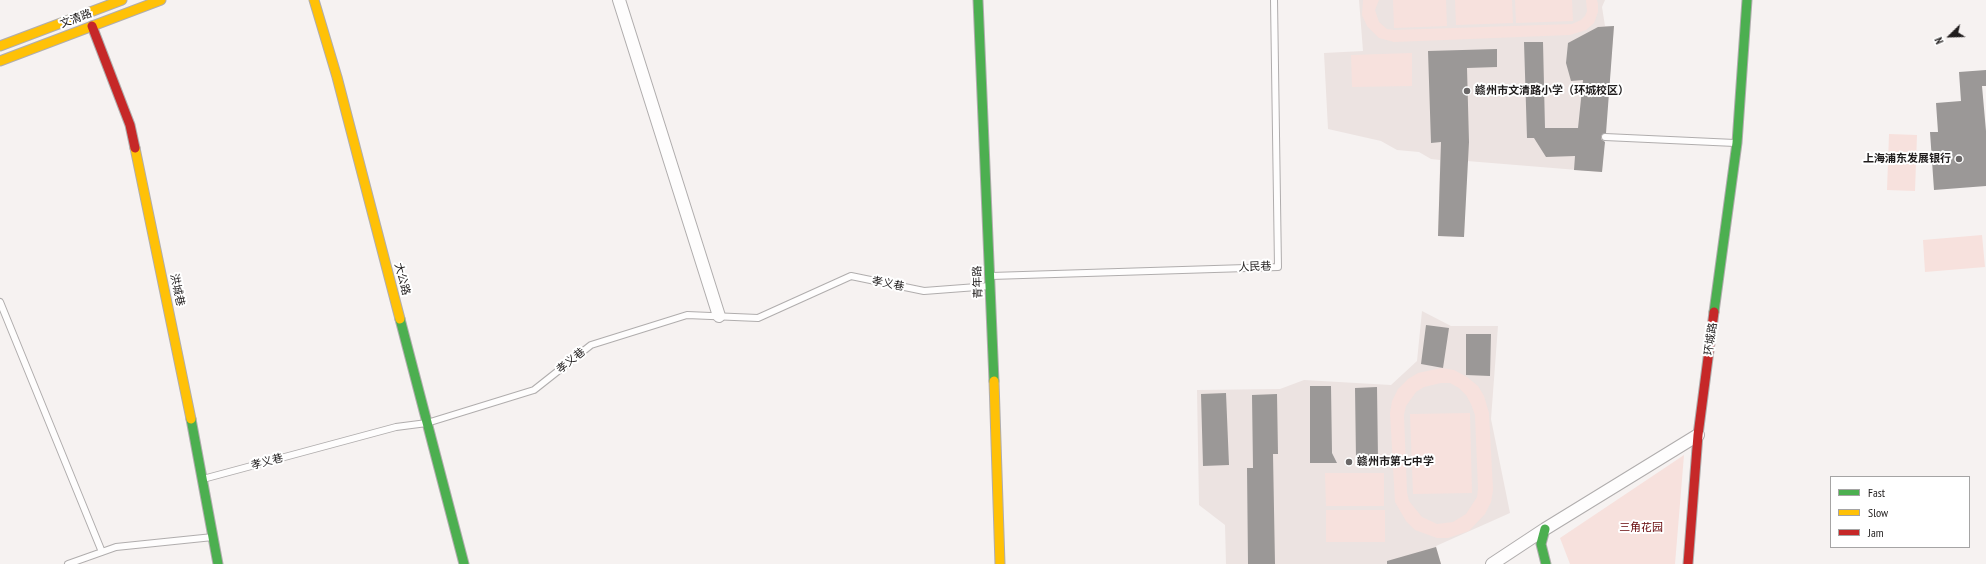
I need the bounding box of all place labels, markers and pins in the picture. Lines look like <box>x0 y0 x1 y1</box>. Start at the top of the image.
place label: 赣州市文清路小学（环城校区） <box>1475 84 1629 98</box>
marker: 赣州市文清路小学（环城校区） <box>1462 86 1472 96</box>
place label: 上海浦东发展银行 <box>1863 152 1951 166</box>
marker: 上海浦东发展银行 <box>1954 154 1964 164</box>
place label: 赣州市第七中学 <box>1357 455 1434 469</box>
marker: 赣州市第七中学 <box>1344 457 1354 467</box>

